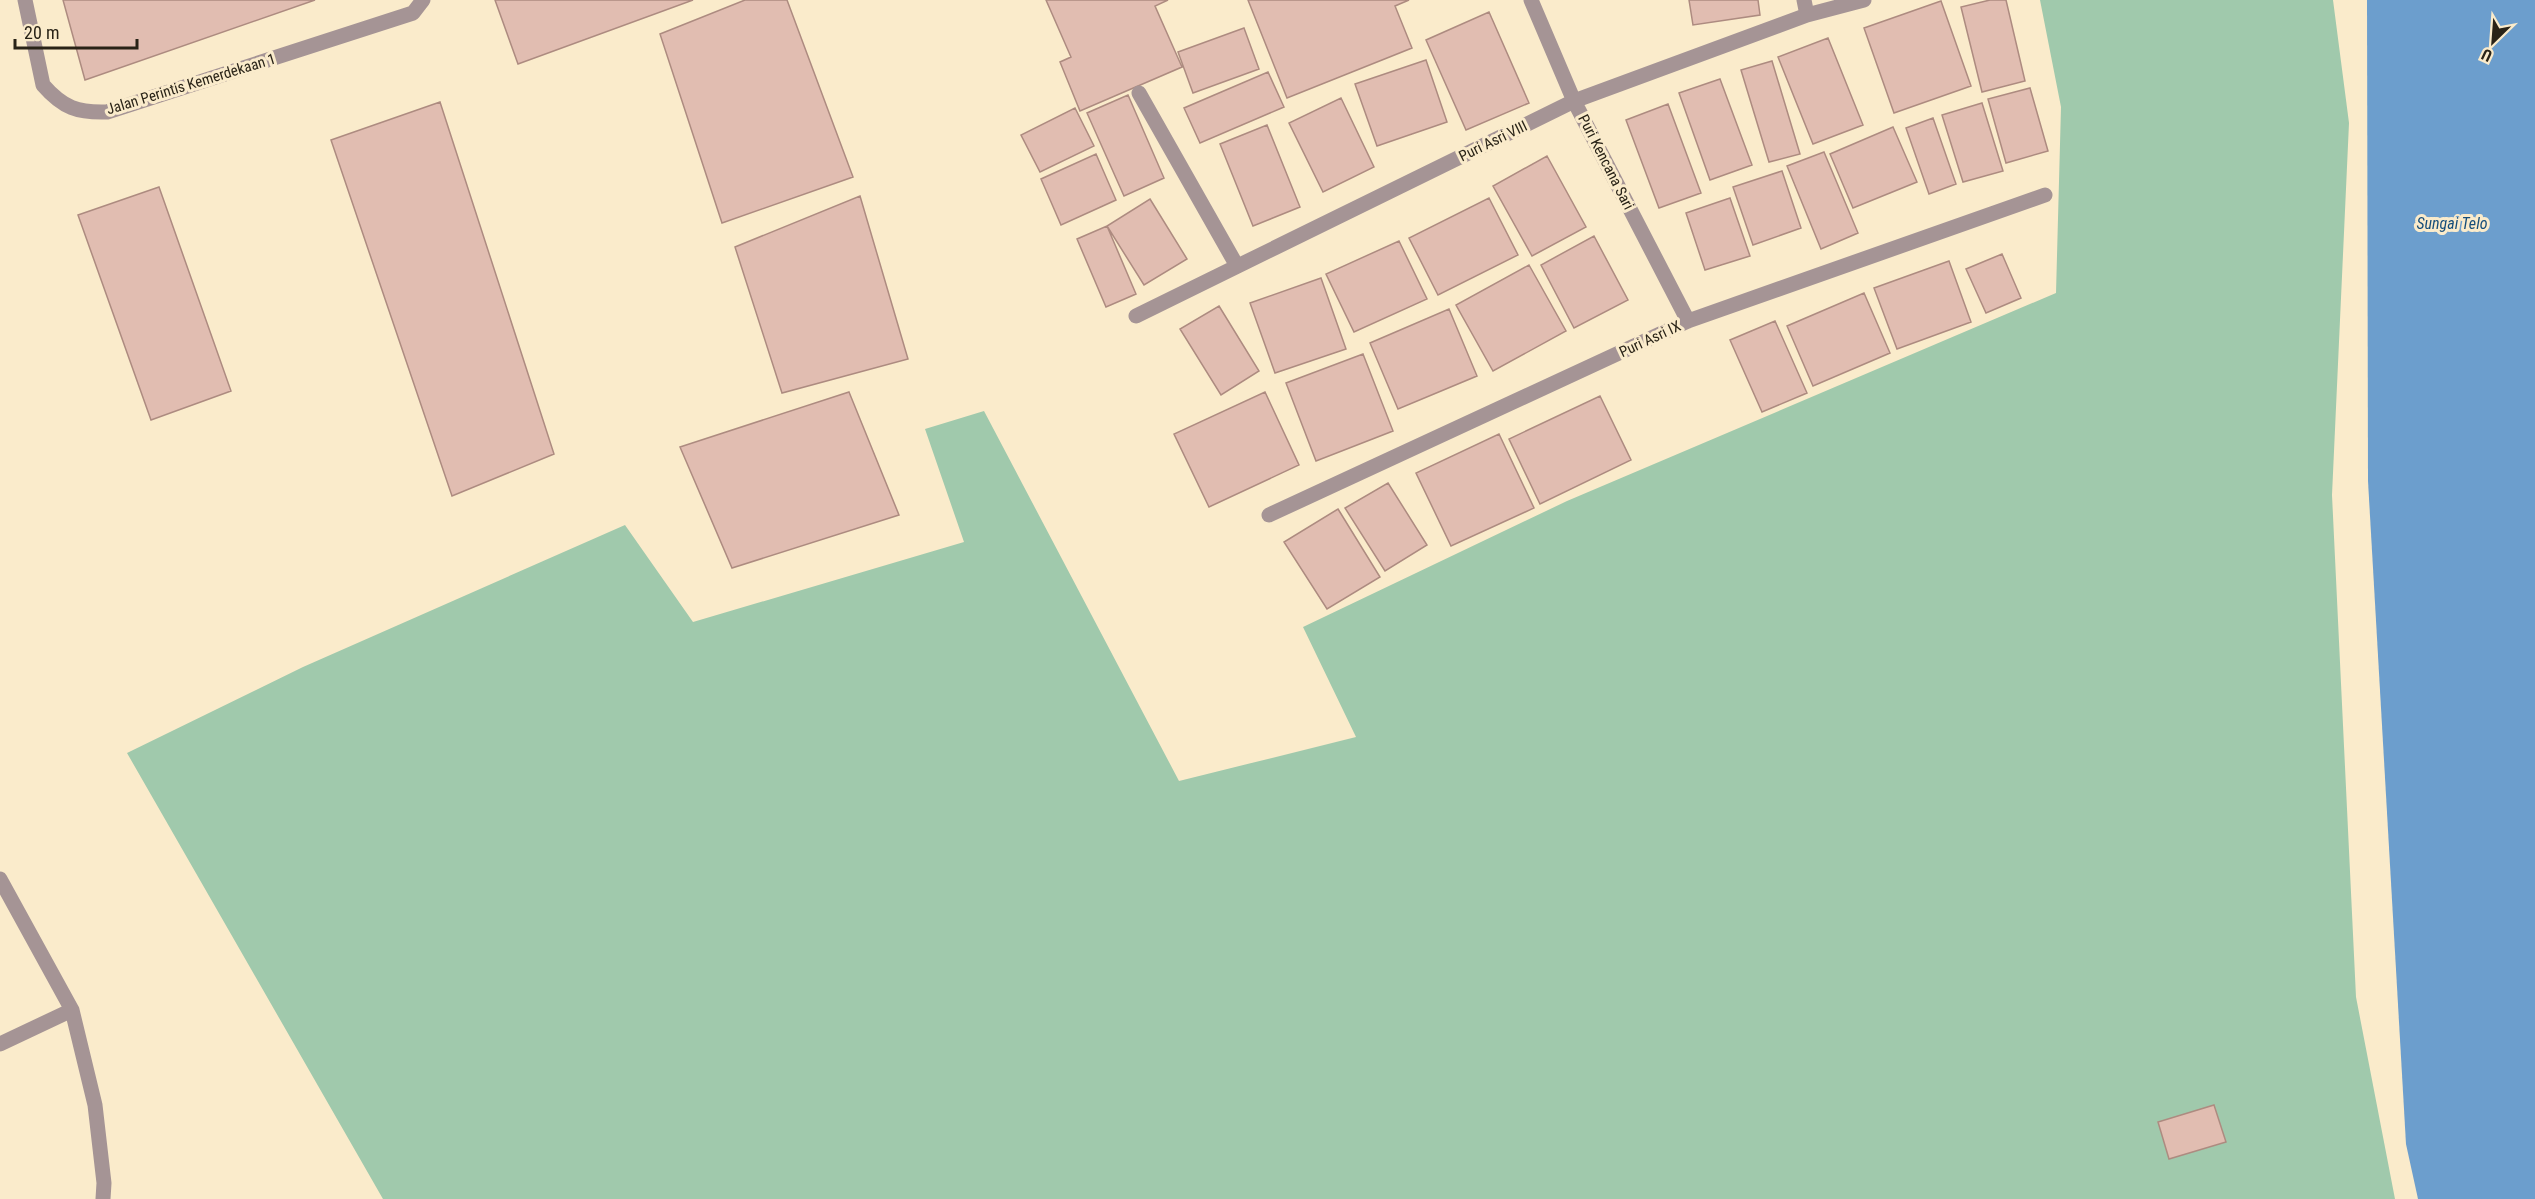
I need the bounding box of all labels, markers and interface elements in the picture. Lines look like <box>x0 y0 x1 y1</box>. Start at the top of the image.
scale bar <box>15 12 136 50</box>
north arrow <box>2463 12 2523 72</box>
text: 20 m <box>24 22 59 43</box>
text: U <box>2479 45 2495 66</box>
street label: Jalan Perintis Kemerdekaan 1 <box>104 50 278 118</box>
street label: Puri Kencana Sari <box>1574 111 1638 213</box>
street label: Puri Asri VIII <box>1456 117 1530 165</box>
water label: Sungai Telo <box>2417 214 2488 233</box>
street label: Puri Asri IX <box>1616 317 1684 361</box>

